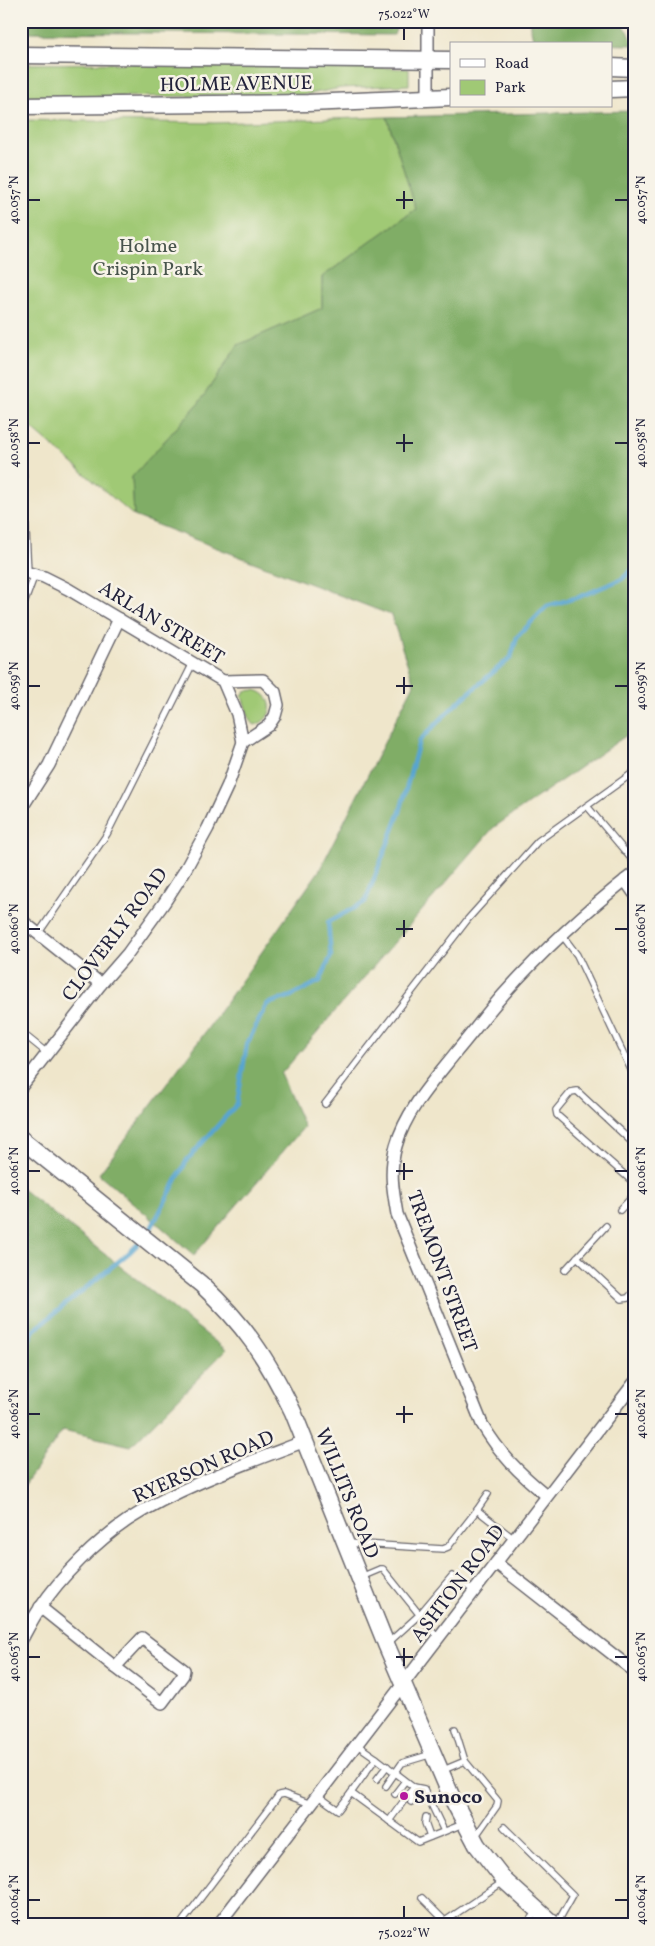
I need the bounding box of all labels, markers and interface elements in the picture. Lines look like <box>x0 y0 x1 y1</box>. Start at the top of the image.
text: 75.022°W <box>378 7 430 23</box>
legend <box>450 42 612 108</box>
text: Road <box>495 54 529 75</box>
street label: HOLME AVENUE <box>159 70 313 100</box>
text: Park <box>495 78 526 99</box>
text: 40.057°N <box>7 175 23 225</box>
text: 40.057°N <box>634 175 650 225</box>
park label: Holme Crispin Park <box>93 233 203 284</box>
text: 40.058°N <box>7 418 23 468</box>
text: 40.058°N <box>634 418 650 468</box>
street label: ARLAN STREET <box>93 575 229 673</box>
text: 40.059°N <box>7 661 23 710</box>
text: 40.059°N <box>634 661 650 710</box>
street label: CLOVERLY ROAD <box>56 863 175 1008</box>
text: 40.060°N <box>7 904 23 954</box>
text: 40.060°N <box>634 904 650 954</box>
text: 40.061°N <box>7 1147 23 1195</box>
text: 40.061°N <box>634 1147 650 1195</box>
street label: TREMONT STREET <box>399 1187 484 1357</box>
text: 40.062°N <box>7 1389 23 1439</box>
text: 40.062°N <box>634 1389 650 1439</box>
street label: RYERSON ROAD <box>129 1424 279 1512</box>
street label: WILLITS ROAD <box>307 1424 385 1563</box>
street label: ASHTON ROAD <box>405 1519 512 1649</box>
text: 40.063°N <box>7 1632 23 1682</box>
text: 40.063°N <box>634 1632 650 1682</box>
place label: Sunoco <box>414 1784 482 1812</box>
marker: Sunoco <box>398 1790 410 1802</box>
text: 40.064°N <box>7 1875 23 1925</box>
text: 40.064°N <box>634 1875 650 1925</box>
text: 75.022°W <box>378 1926 430 1942</box>

